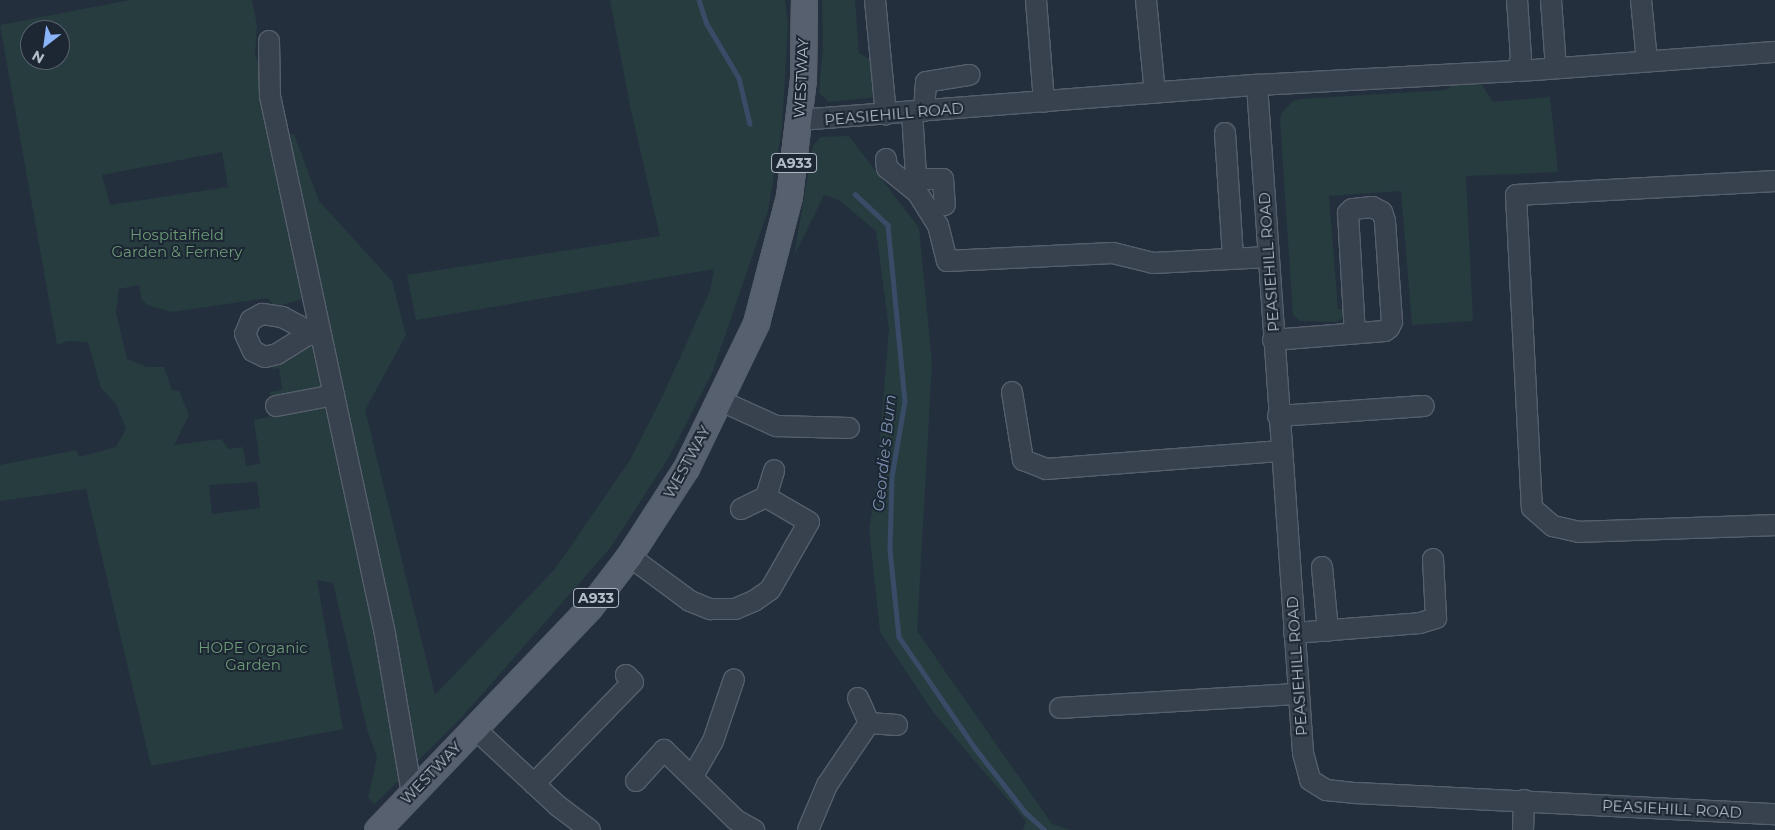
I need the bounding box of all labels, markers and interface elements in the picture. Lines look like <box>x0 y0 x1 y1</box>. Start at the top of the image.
north arrow <box>20 20 70 70</box>
street label: WESTWAY <box>790 38 812 118</box>
text: N <box>29 47 47 68</box>
street label: PEASIEHILL ROAD <box>824 99 964 129</box>
road number: A933 <box>770 152 818 174</box>
street label: PEASIEHILL ROAD <box>1255 192 1283 332</box>
park label: Hospitalfield Garden & Fernery <box>112 225 242 260</box>
water label: Geordie's Burn <box>869 393 901 513</box>
street label: WESTWAY <box>660 423 714 501</box>
road number: A933 <box>572 586 620 610</box>
street label: PEASIEHILL ROAD <box>1283 596 1311 736</box>
park label: HOPE Organic Garden <box>198 638 308 673</box>
street label: WESTWAY <box>397 738 465 808</box>
street label: PEASIEHILL ROAD <box>1602 796 1742 822</box>

